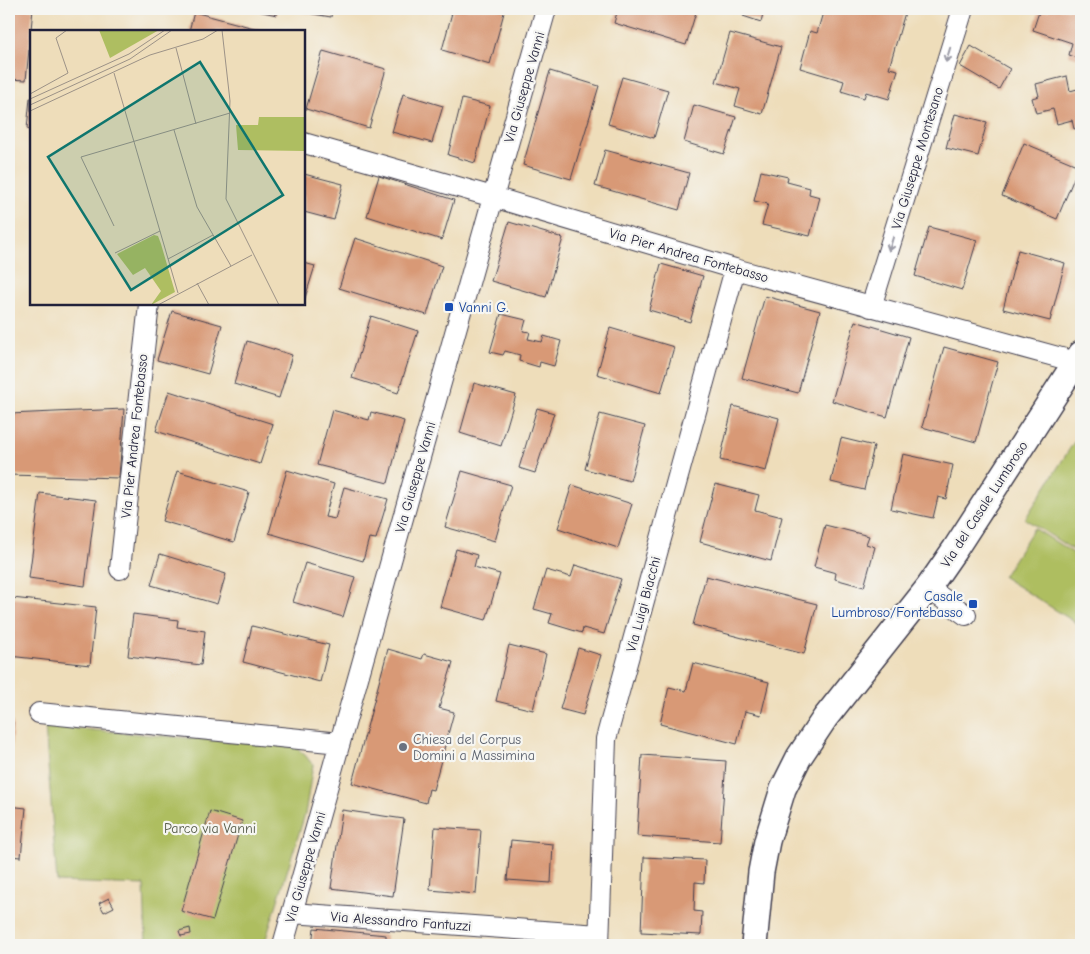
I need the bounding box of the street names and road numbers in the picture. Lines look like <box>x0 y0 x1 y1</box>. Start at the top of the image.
street label: Via Giuseppe Vanni <box>500 30 548 145</box>
street label: Via Giuseppe Montesano <box>888 85 947 231</box>
street label: Via Pier Andrea Fontebasso <box>607 225 771 286</box>
street label: Via Pier Andrea Fontebasso <box>117 353 152 519</box>
street label: Via Giuseppe Vanni <box>391 420 439 535</box>
street label: Via del Casale Lumbroso <box>937 438 1032 571</box>
street label: Via Luigi Biacchi <box>623 554 664 654</box>
street label: Via Giuseppe Vanni <box>281 810 329 925</box>
street label: Via Alessandro Fantuzzi <box>330 908 472 935</box>

